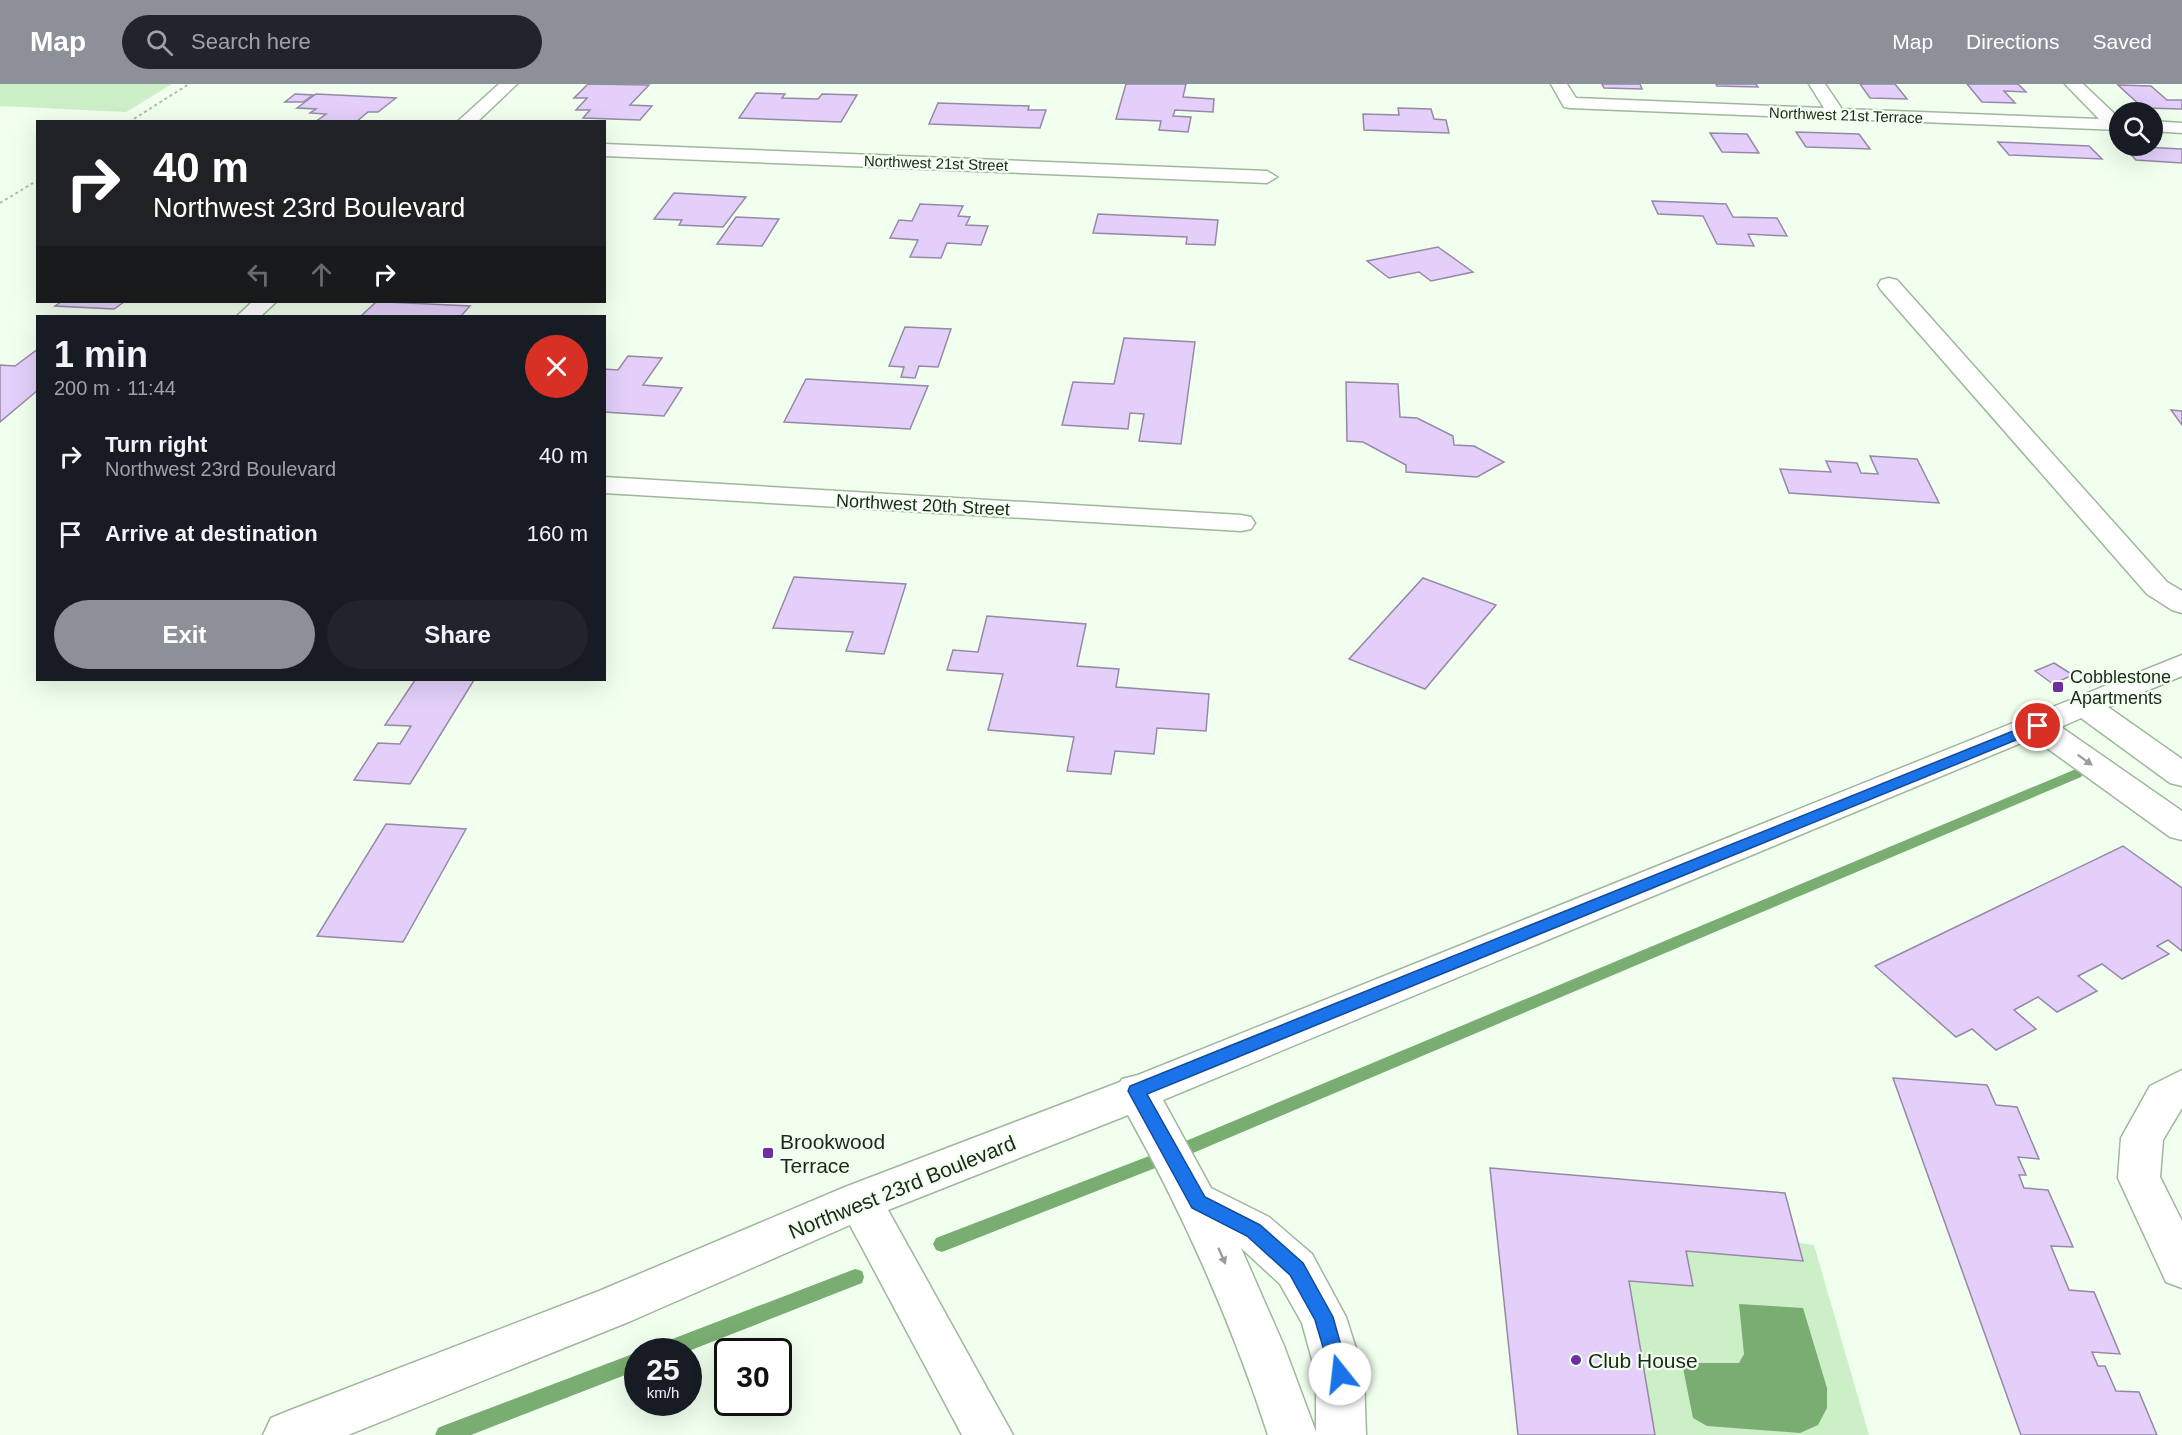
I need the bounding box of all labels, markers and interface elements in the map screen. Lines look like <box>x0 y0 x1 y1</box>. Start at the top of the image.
search box <box>122 15 542 69</box>
text: Map <box>30 26 86 57</box>
icon: search <box>143 26 176 59</box>
text: Search here <box>191 29 311 54</box>
text: Map <box>1892 30 1933 53</box>
text: Directions <box>1966 30 2059 53</box>
text: Saved <box>2092 30 2152 53</box>
map controls <box>2109 102 2163 156</box>
button: search <box>2109 102 2163 156</box>
street label: Northwest 21st Terrace <box>1769 104 1923 126</box>
icon: right <box>54 144 132 222</box>
text: 40 m <box>153 144 249 191</box>
street label: Northwest 21st Street <box>864 152 1009 174</box>
text: Northwest 23rd Boulevard <box>153 193 465 223</box>
icon: left <box>242 258 275 291</box>
icon: ahead <box>305 258 338 291</box>
icon: right <box>368 258 401 291</box>
text: 1 min <box>54 334 148 375</box>
button: close <box>525 335 588 398</box>
text: 200 m · 11:44 <box>54 377 176 399</box>
text: Turn right <box>105 432 207 457</box>
icon: right <box>54 440 87 473</box>
text: 40 m <box>539 443 588 468</box>
text: Northwest 23rd Boulevard <box>105 458 336 480</box>
street label: Northwest 20th Street <box>836 490 1010 520</box>
icon: arrive <box>54 518 87 551</box>
text: Arrive at destination <box>105 521 318 546</box>
text: 160 m <box>527 521 588 546</box>
button: Exit <box>54 600 315 669</box>
button: Share <box>327 600 588 669</box>
place label: Cobblestone Apartments <box>2070 667 2171 708</box>
marker: Cobblestone Apartments <box>2051 680 2065 694</box>
pin <box>2012 700 2063 751</box>
icon: arrive <box>2021 709 2054 742</box>
one-way arrow <box>2078 753 2093 765</box>
place label: Brookwood Terrace <box>780 1130 885 1177</box>
street label: Northwest 23rd Boulevard <box>785 1131 1019 1243</box>
marker: Brookwood Terrace <box>761 1146 775 1160</box>
one-way arrow <box>1218 1247 1227 1265</box>
speed limit sign: 30 <box>714 1338 792 1416</box>
position arrow <box>1308 1342 1372 1406</box>
place label: Club House <box>1588 1349 1698 1372</box>
text: 25 <box>646 1353 680 1386</box>
marker: Club House <box>1569 1353 1583 1367</box>
text: km/h <box>647 1384 679 1401</box>

